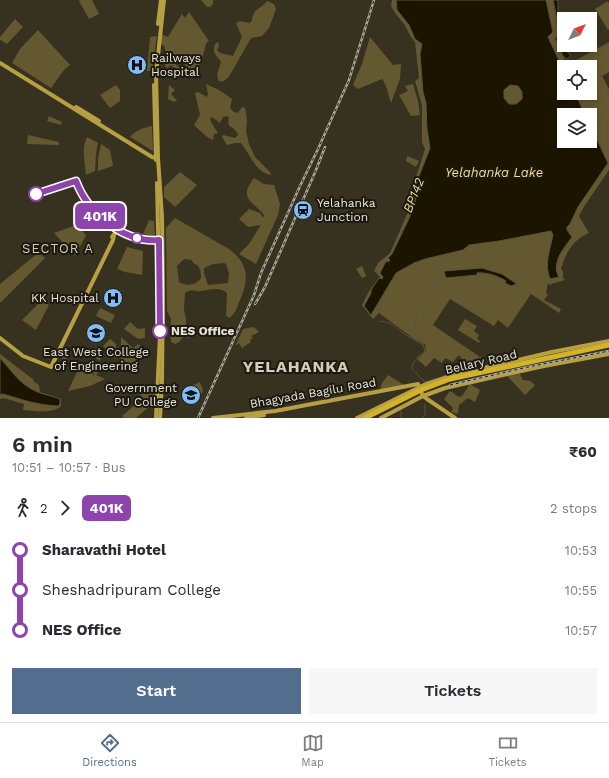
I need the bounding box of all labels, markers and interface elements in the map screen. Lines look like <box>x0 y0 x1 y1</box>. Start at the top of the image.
north arrow <box>557 12 597 52</box>
map controls <box>557 12 597 148</box>
place label: Railways Hospital <box>151 51 201 79</box>
hospital icon: Railways Hospital <box>126 54 148 76</box>
button: locate <box>557 60 597 100</box>
button: layers <box>557 108 597 148</box>
water label: Yelahanka Lake <box>445 165 543 180</box>
water label: BP142 <box>400 176 427 215</box>
unlabelled marker <box>28 186 44 202</box>
place label: Yelahanka Junction <box>317 196 376 224</box>
station icon: Yelahanka Junction <box>292 199 314 221</box>
line badge: 401K <box>72 203 128 229</box>
text: 401K <box>83 208 117 224</box>
unlabelled marker <box>131 232 143 244</box>
district label: SECTOR A <box>22 241 94 256</box>
hospital icon: KK Hospital <box>102 287 124 309</box>
place label: KK Hospital <box>31 291 99 305</box>
school or university icon: East West College of Engineering <box>85 322 107 344</box>
marker: NES Office <box>152 323 168 339</box>
place label: NES Office <box>171 324 235 338</box>
place label: East West College of Engineering <box>43 345 149 373</box>
street label: Bellary Road <box>444 347 518 377</box>
district label: YELAHANKA <box>243 357 349 376</box>
street label: Bhagyada Bagilu Road <box>249 375 377 411</box>
place label: Government PU College <box>105 381 177 409</box>
school or university icon: Government PU College <box>180 384 202 406</box>
text: 6 min <box>12 432 73 457</box>
text: ₹60 <box>569 443 597 461</box>
text: 10:51 – 10:57 · Bus <box>12 460 126 475</box>
icon: walk <box>12 497 34 519</box>
icon: forward <box>54 497 76 519</box>
text: 401K <box>90 500 123 516</box>
text: 2 <box>40 501 48 516</box>
text: 2 stops <box>550 501 597 516</box>
text: Sharavathi Hotel <box>42 541 166 559</box>
text: 10:53 <box>565 543 597 558</box>
text: Sheshadripuram College <box>42 581 221 599</box>
text: 10:55 <box>565 583 597 598</box>
text: NES Office <box>42 621 121 639</box>
text: 10:57 <box>565 623 597 638</box>
button: Start <box>12 668 301 714</box>
button: Tickets <box>309 668 597 714</box>
tab: Directions <box>82 732 137 769</box>
tab: Map <box>301 732 324 769</box>
tab: Tickets <box>488 732 527 769</box>

